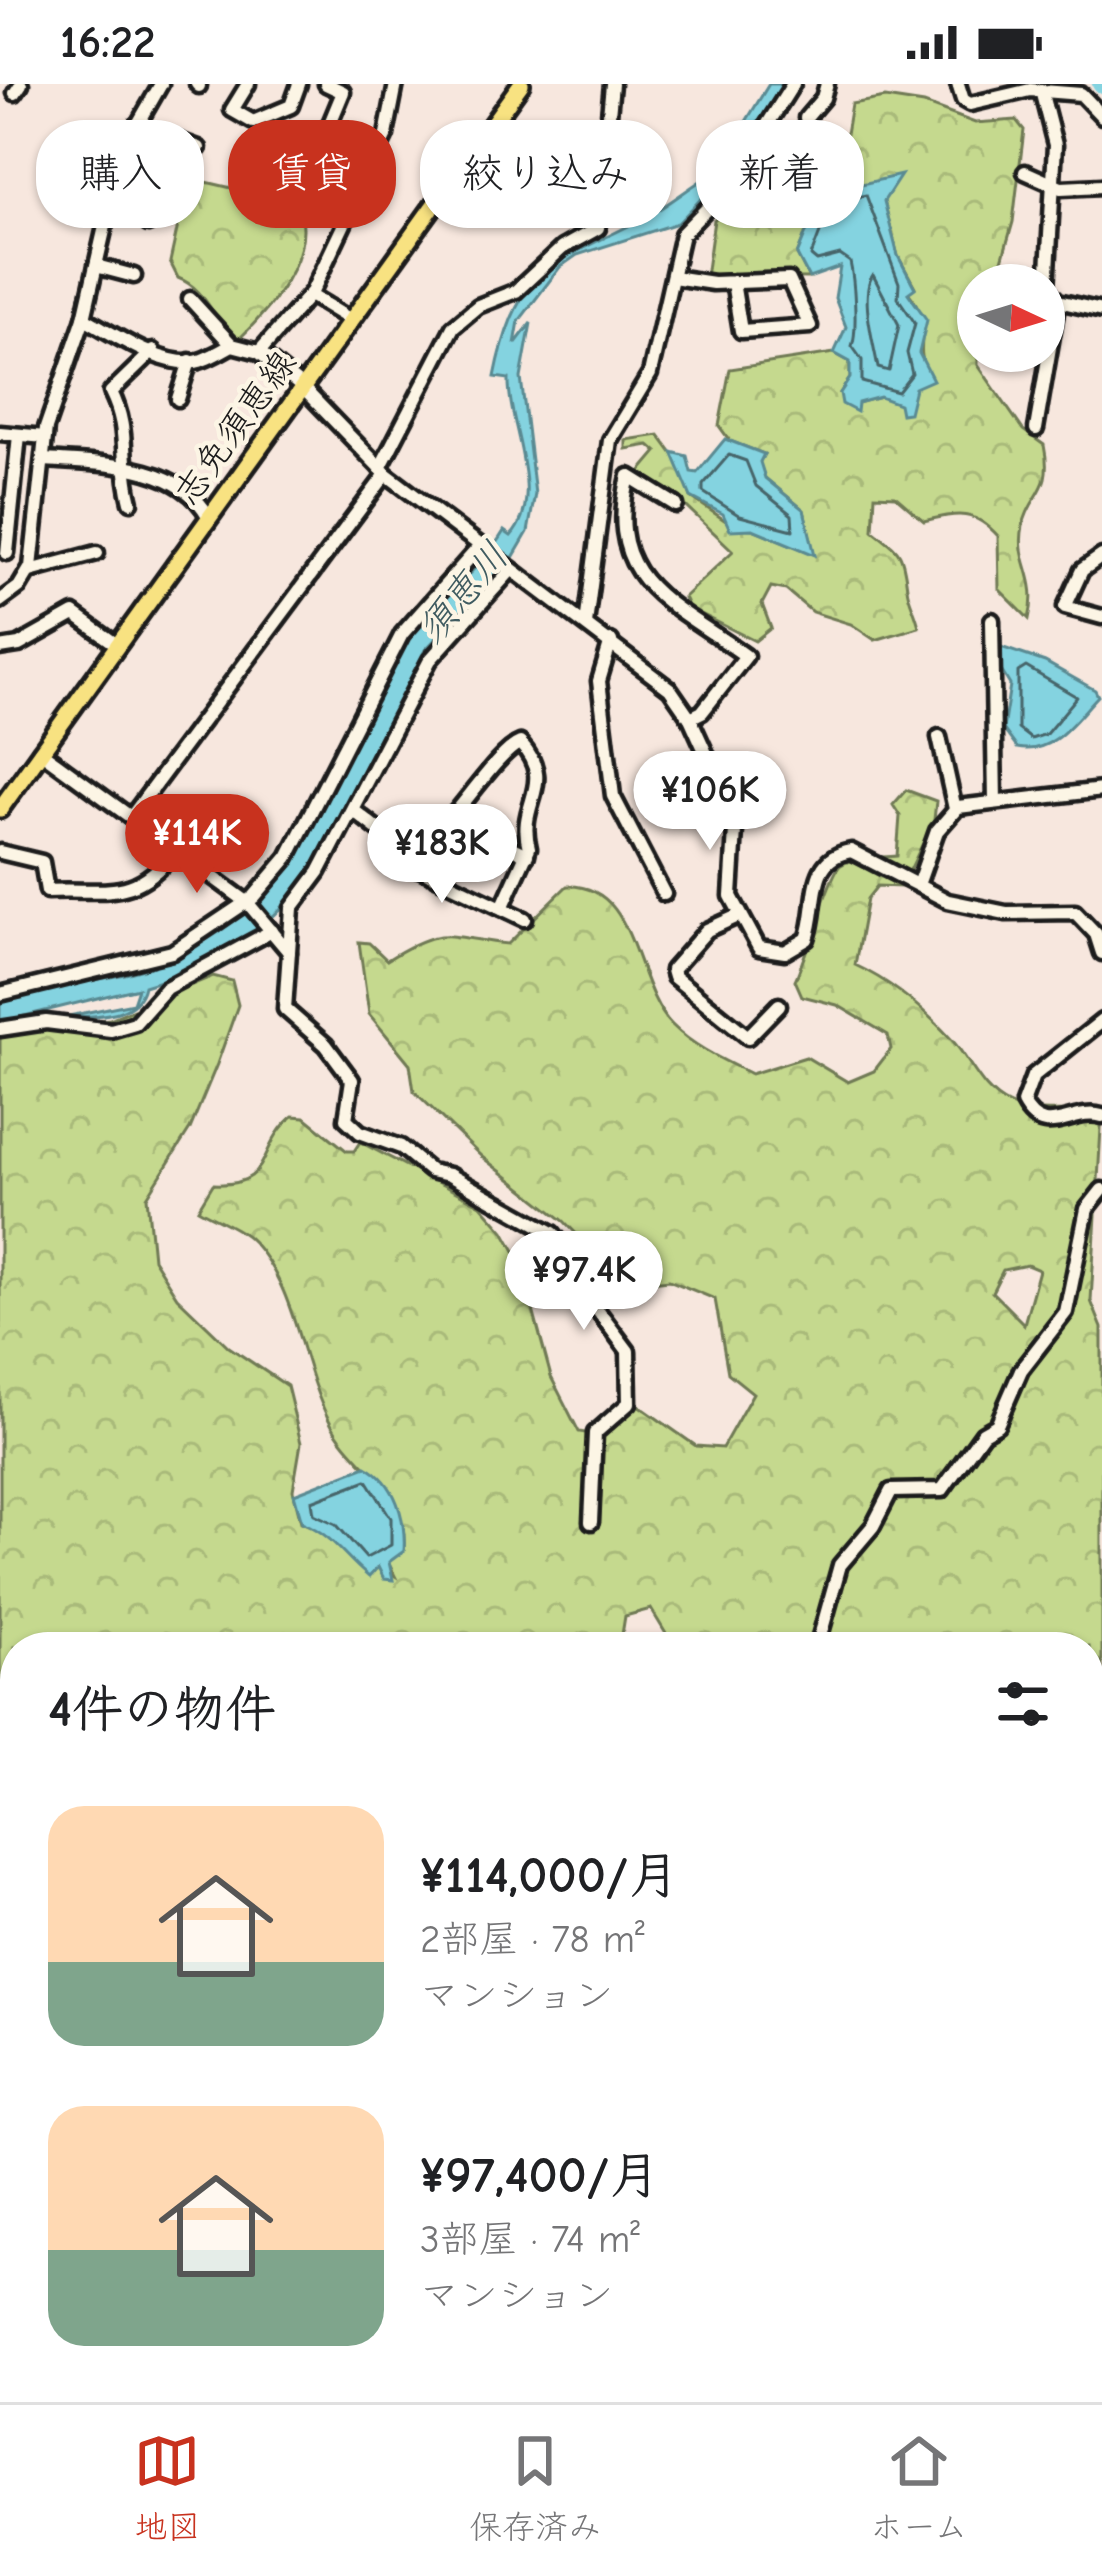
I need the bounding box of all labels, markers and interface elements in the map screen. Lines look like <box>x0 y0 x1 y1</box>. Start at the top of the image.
text: 16:22 <box>60 16 155 68</box>
chip: 購入 <box>36 120 204 228</box>
chip: 賃貸 <box>228 120 396 228</box>
chip: 絞り込み <box>420 120 672 228</box>
chip: 新着 <box>696 120 864 228</box>
north arrow <box>957 264 1065 372</box>
map controls <box>957 264 1065 372</box>
street label: 志免須恵線 <box>166 343 304 513</box>
water label: 須恵川 <box>408 534 518 652</box>
pin: ¥106K <box>626 751 794 853</box>
text: ¥106K <box>660 767 760 812</box>
pin: ¥114K <box>113 794 281 896</box>
pin: ¥183K <box>358 804 526 906</box>
text: ¥114K <box>152 810 242 855</box>
text: ¥183K <box>394 820 490 865</box>
pin: ¥97.4K <box>486 1231 682 1333</box>
text: ¥97.4K <box>532 1247 636 1292</box>
icon: filters <box>990 1671 1056 1737</box>
text: 4件の物件 <box>48 1680 276 1739</box>
text: ¥114,000/月 <box>420 1846 679 1905</box>
icon: home <box>144 1854 288 1998</box>
text: 2部屋 · 78 m² <box>420 1917 645 1962</box>
text: マンション <box>420 1973 613 2018</box>
text: ¥97,400/月 <box>420 2146 660 2205</box>
icon: home <box>144 2154 288 2298</box>
text: 3部屋 · 74 m² <box>420 2217 640 2262</box>
text: マンション <box>420 2273 613 2318</box>
tab: 地図 <box>134 2428 200 2548</box>
tab: 保存済み <box>469 2428 601 2548</box>
tab: ホーム <box>870 2428 968 2548</box>

